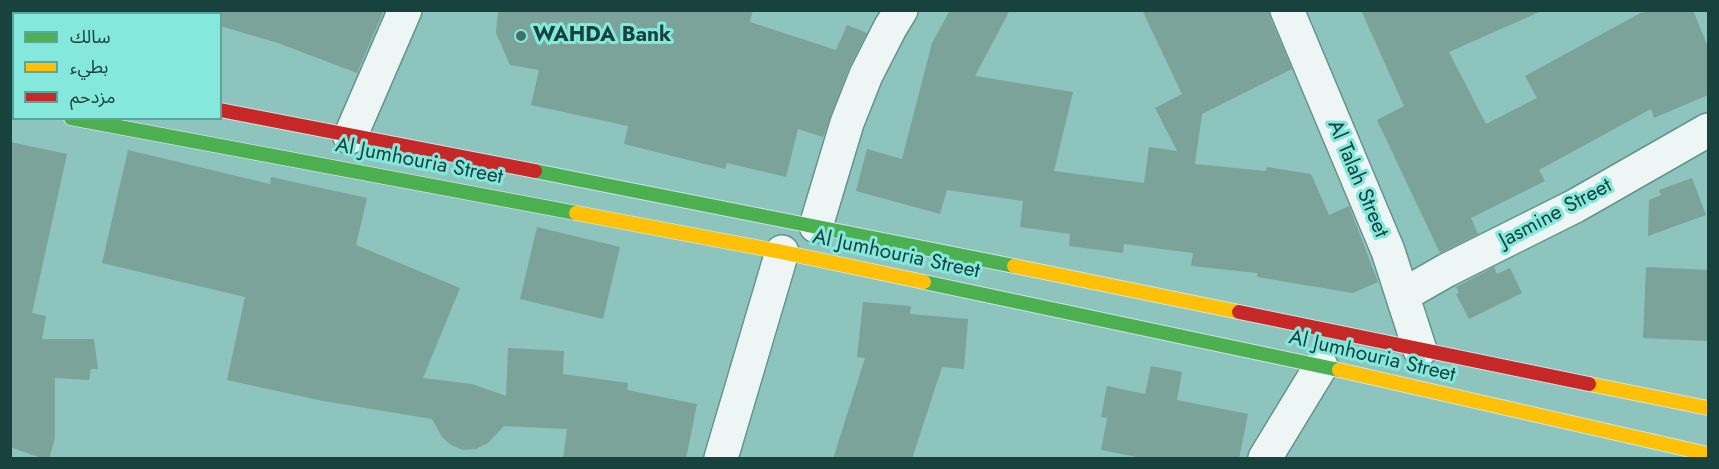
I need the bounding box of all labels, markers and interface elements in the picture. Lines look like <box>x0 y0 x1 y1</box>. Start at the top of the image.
legend <box>12 12 222 120</box>
place label: WAHDA Bank <box>533 23 671 49</box>
text: سالك <box>70 24 111 50</box>
marker: WAHDA Bank <box>514 29 528 43</box>
text: بطيء <box>70 54 108 80</box>
text: مزدحم <box>70 84 115 110</box>
street label: Al Talah Street <box>1321 116 1393 242</box>
street label: Al Jumhouria Street <box>333 133 505 191</box>
street label: Jasmine Street <box>1495 174 1617 254</box>
street label: Al Jumhouria Street <box>810 225 982 285</box>
street label: Al Jumhouria Street <box>1286 326 1458 388</box>

